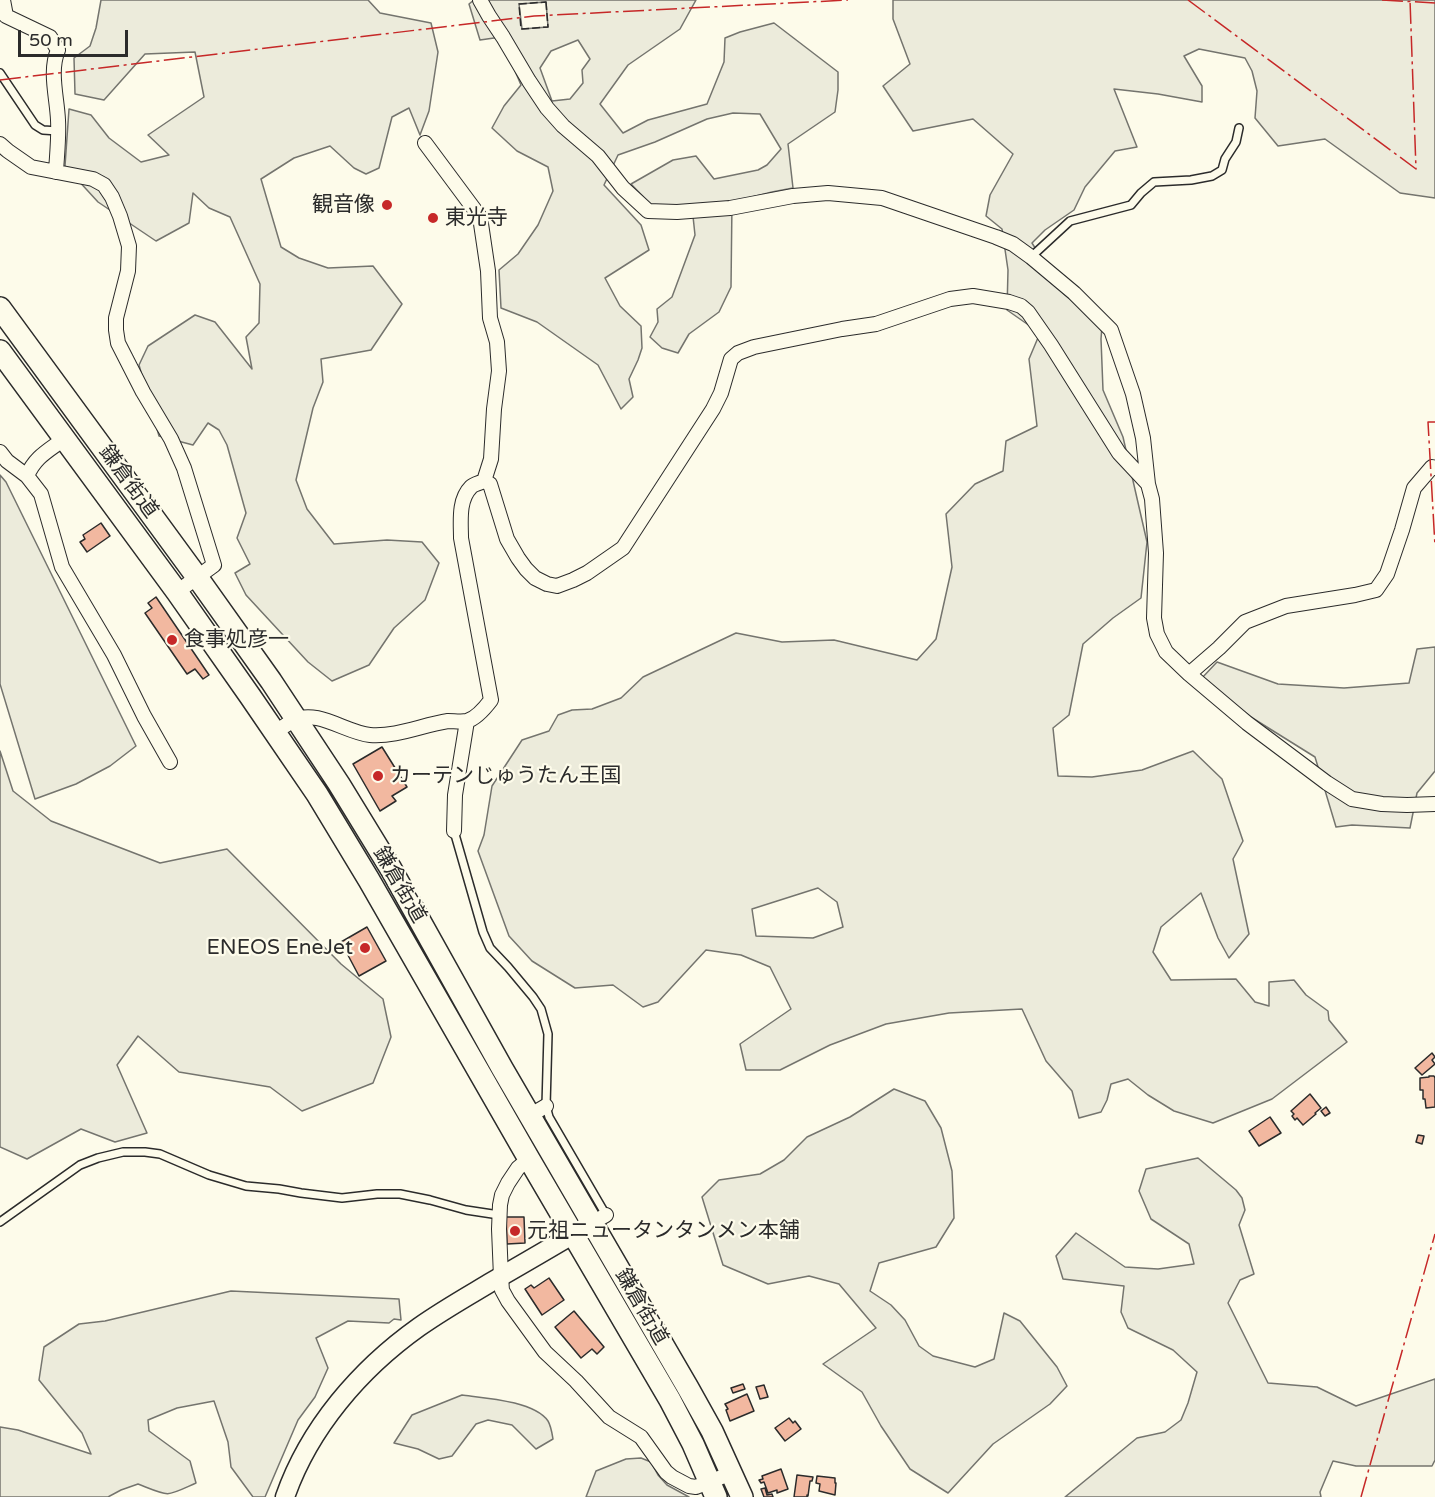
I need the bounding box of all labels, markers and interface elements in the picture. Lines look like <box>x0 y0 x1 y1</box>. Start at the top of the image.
scale bar <box>21 18 130 56</box>
text: 50 m <box>29 29 73 51</box>
place label: 観音像 <box>312 192 375 218</box>
marker: 観音像 <box>380 198 394 212</box>
place label: 東光寺 <box>445 205 508 231</box>
marker: 東光寺 <box>426 211 440 225</box>
street label: 鎌倉街道 <box>93 441 163 523</box>
place label: 食事処彦一 <box>184 627 289 653</box>
marker: 食事処彦一 <box>165 633 179 647</box>
place label: カーテンじゅうたん王国 <box>390 763 621 789</box>
marker: カーテンじゅうたん王国 <box>371 769 385 783</box>
street label: 鎌倉街道 <box>367 842 431 928</box>
place label: ENEOS EneJet <box>206 935 353 961</box>
marker: ENEOS EneJet <box>358 941 372 955</box>
place label: 元祖ニュータンタンメン本舗 <box>527 1218 800 1244</box>
marker: 元祖ニュータンタンメン本舗 <box>508 1224 522 1238</box>
street label: 鎌倉街道 <box>609 1264 673 1350</box>

